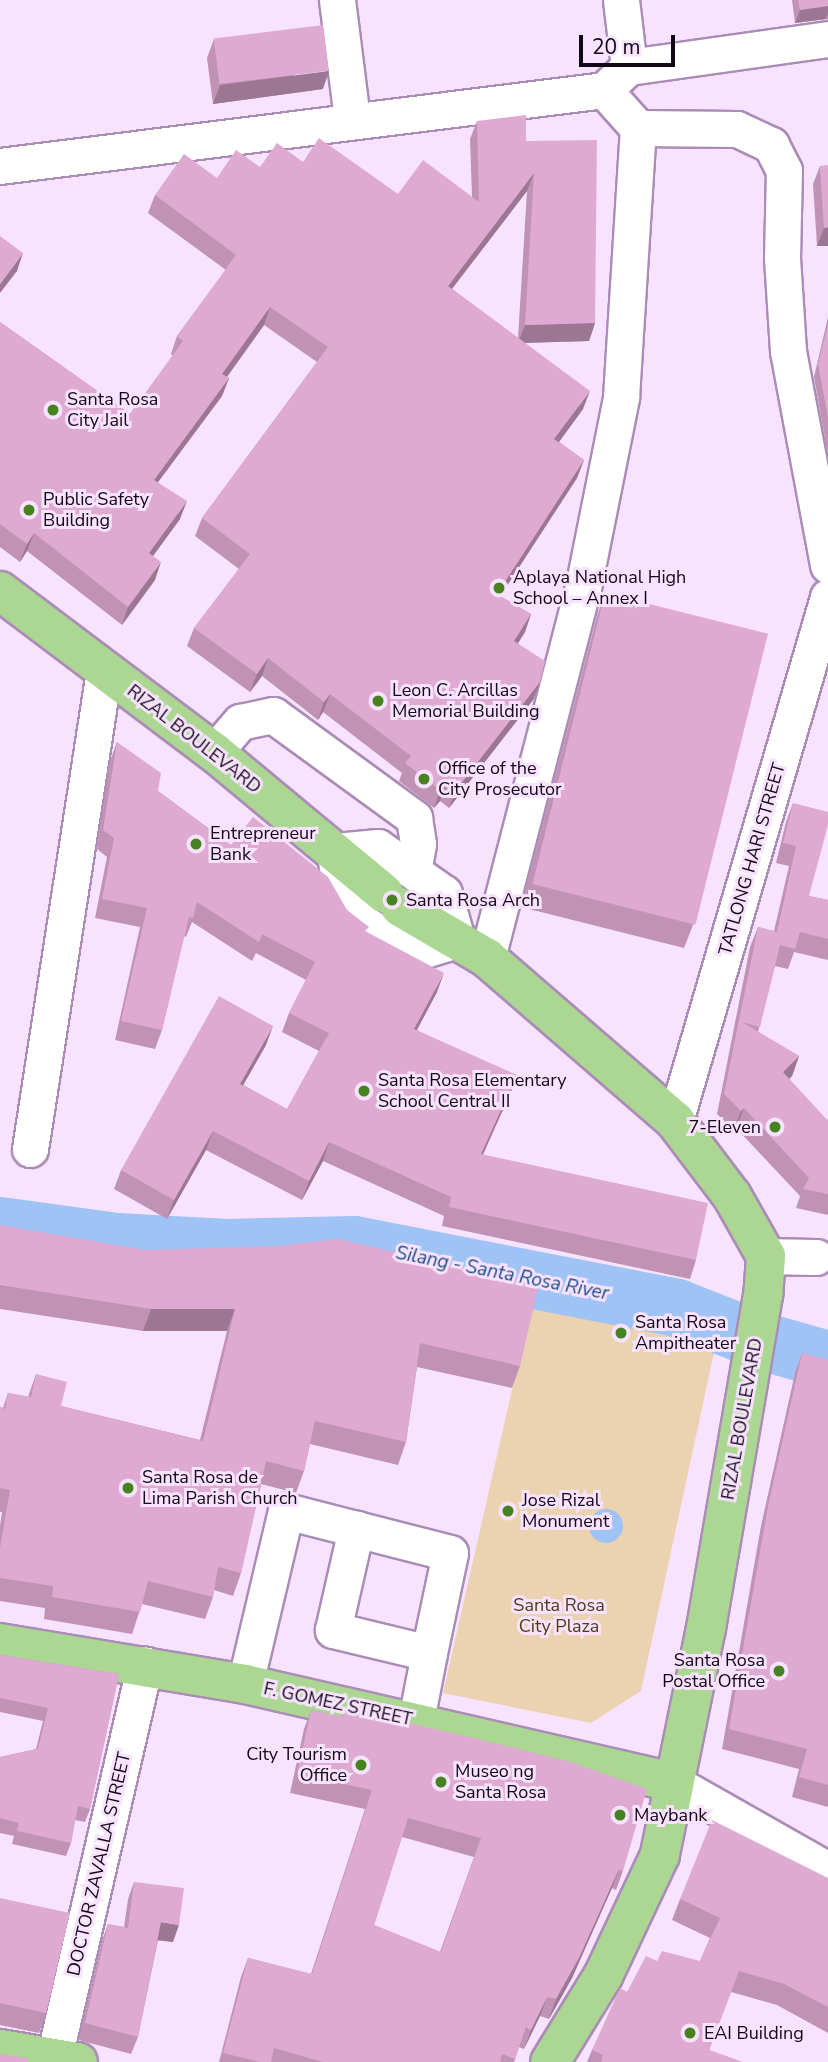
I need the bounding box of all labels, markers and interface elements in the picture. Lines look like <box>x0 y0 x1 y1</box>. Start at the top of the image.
scale bar <box>583 21 679 65</box>
text: 20 m <box>592 33 641 61</box>
place label: Santa Rosa City Jail <box>67 389 158 432</box>
marker: Santa Rosa City Jail <box>45 402 61 418</box>
place label: Public Safety Building <box>43 489 149 532</box>
marker: Public Safety Building <box>21 502 37 518</box>
place label: Aplaya National High School – Annex I <box>513 567 686 610</box>
marker: Aplaya National High School – Annex I <box>491 580 507 596</box>
street label: RIZAL BOULEVARD <box>123 680 265 798</box>
place label: Leon C. Arcillas Memorial Building <box>392 680 540 722</box>
marker: Leon C. Arcillas Memorial Building <box>370 693 386 709</box>
place label: Office of the City Prosecutor <box>438 758 561 800</box>
street label: TATLONG HARI STREET <box>714 760 790 958</box>
marker: Office of the City Prosecutor <box>416 771 432 787</box>
place label: Entrepreneur Bank <box>210 823 316 866</box>
marker: Entrepreneur Bank <box>188 836 204 852</box>
place label: Santa Rosa Arch <box>406 889 540 911</box>
marker: Santa Rosa Arch <box>384 892 400 908</box>
place label: Santa Rosa Elementary School Central II <box>378 1070 567 1112</box>
marker: Santa Rosa Elementary School Central II <box>356 1083 372 1099</box>
place label: 7-Eleven <box>688 1116 761 1138</box>
marker: 7-Eleven <box>767 1119 783 1135</box>
water label: Silang - Santa Rosa River <box>394 1242 610 1306</box>
place label: Santa Rosa Ampitheater <box>635 1312 736 1354</box>
marker: Santa Rosa Ampitheater <box>613 1325 629 1341</box>
street label: RIZAL BOULEVARD <box>717 1336 767 1502</box>
place label: Santa Rosa de Lima Parish Church <box>142 1467 297 1510</box>
marker: Santa Rosa de Lima Parish Church <box>120 1480 136 1496</box>
place label: Jose Rizal Monument <box>522 1490 609 1532</box>
marker: Jose Rizal Monument <box>500 1503 516 1519</box>
park label: Santa Rosa City Plaza <box>513 1595 605 1638</box>
place label: Santa Rosa Postal Office <box>662 1650 765 1692</box>
marker: Santa Rosa Postal Office <box>771 1663 787 1679</box>
street label: F. GOMEZ STREET <box>262 1678 414 1730</box>
place label: City Tourism Office <box>246 1744 347 1786</box>
street label: DOCTOR ZAVALLA STREET <box>63 1750 135 1978</box>
marker: City Tourism Office <box>353 1757 369 1773</box>
place label: Museo ng Santa Rosa <box>455 1761 546 1803</box>
marker: Museo ng Santa Rosa <box>433 1774 449 1790</box>
place label: Maybank <box>634 1804 707 1826</box>
marker: Maybank <box>612 1807 628 1823</box>
place label: EAI Building <box>704 2022 804 2044</box>
marker: EAI Building <box>682 2025 698 2041</box>

